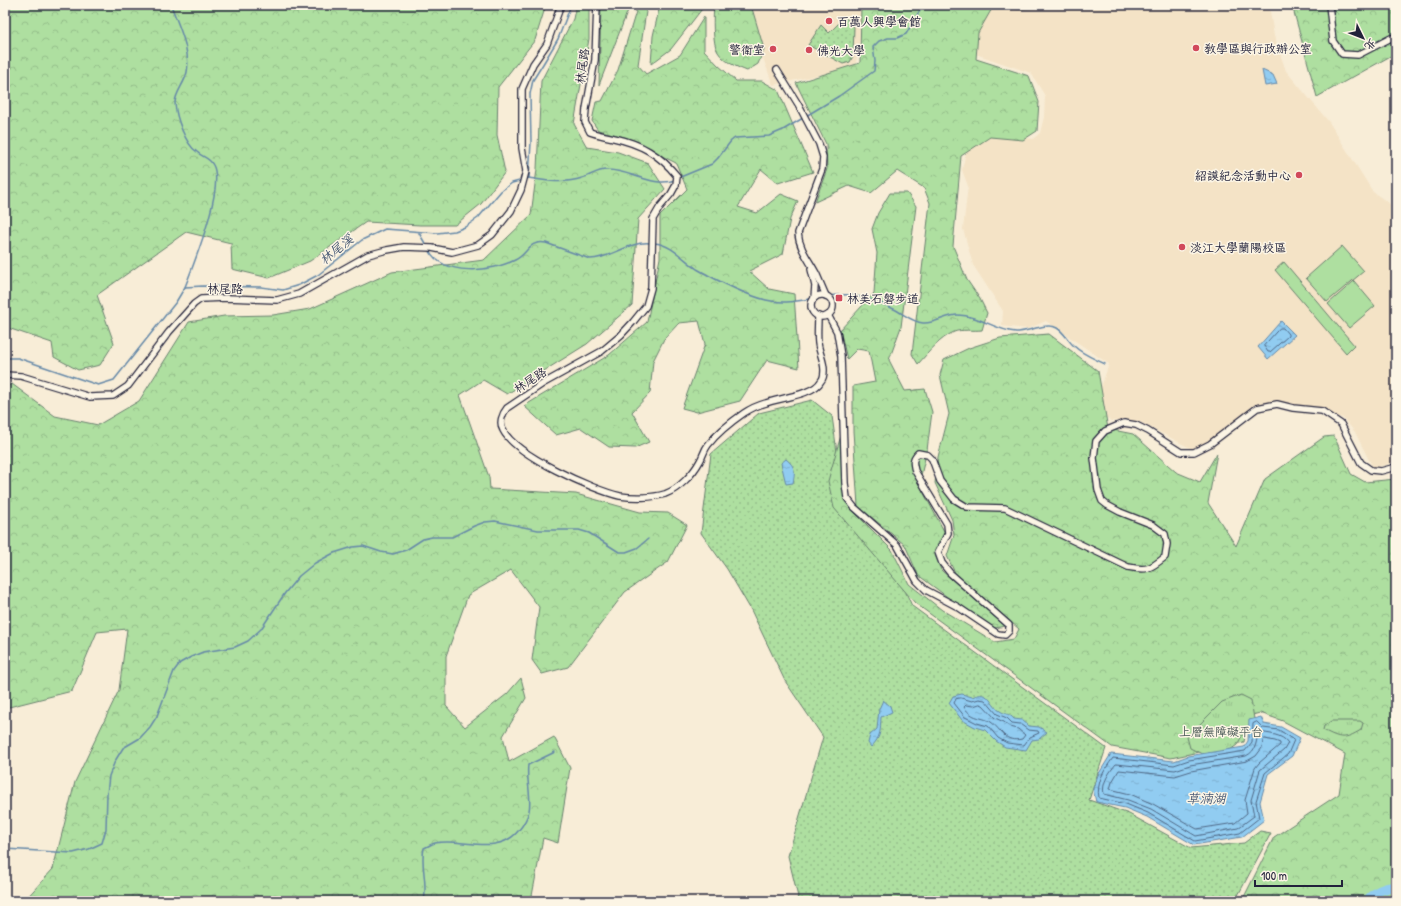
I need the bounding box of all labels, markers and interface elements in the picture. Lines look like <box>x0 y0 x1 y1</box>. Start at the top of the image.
place label: 百萬人興學會館 <box>837 13 921 30</box>
marker: 百萬人興學會館 <box>824 16 834 26</box>
north arrow <box>1343 18 1383 58</box>
text: 北 <box>1361 36 1379 54</box>
place label: 教學區與行政辦公室 <box>1204 40 1312 57</box>
place label: 警衛室 <box>729 41 765 58</box>
place label: 佛光大學 <box>817 42 865 59</box>
marker: 教學區與行政辦公室 <box>1191 43 1201 53</box>
marker: 警衛室 <box>768 44 778 54</box>
marker: 佛光大學 <box>804 45 814 55</box>
street label: 林尾路 <box>571 47 593 85</box>
place label: 紹謨紀念活動中心 <box>1195 167 1291 184</box>
marker: 紹謨紀念活動中心 <box>1294 170 1304 180</box>
water label: 林尾溪 <box>315 229 358 268</box>
place label: 淡江大學蘭陽校區 <box>1190 239 1286 256</box>
marker: 淡江大學蘭陽校區 <box>1177 242 1187 252</box>
street label: 林尾路 <box>207 280 243 297</box>
place label: 林美石磐步道 <box>847 290 919 307</box>
marker: 林美石磐步道 <box>834 293 844 303</box>
street label: 林尾路 <box>510 363 550 397</box>
park label: 上層無障礙平台 <box>1179 723 1263 740</box>
water label: 草湳湖 <box>1186 789 1227 807</box>
scale bar <box>1255 862 1342 888</box>
text: 100 m <box>1261 867 1287 884</box>

